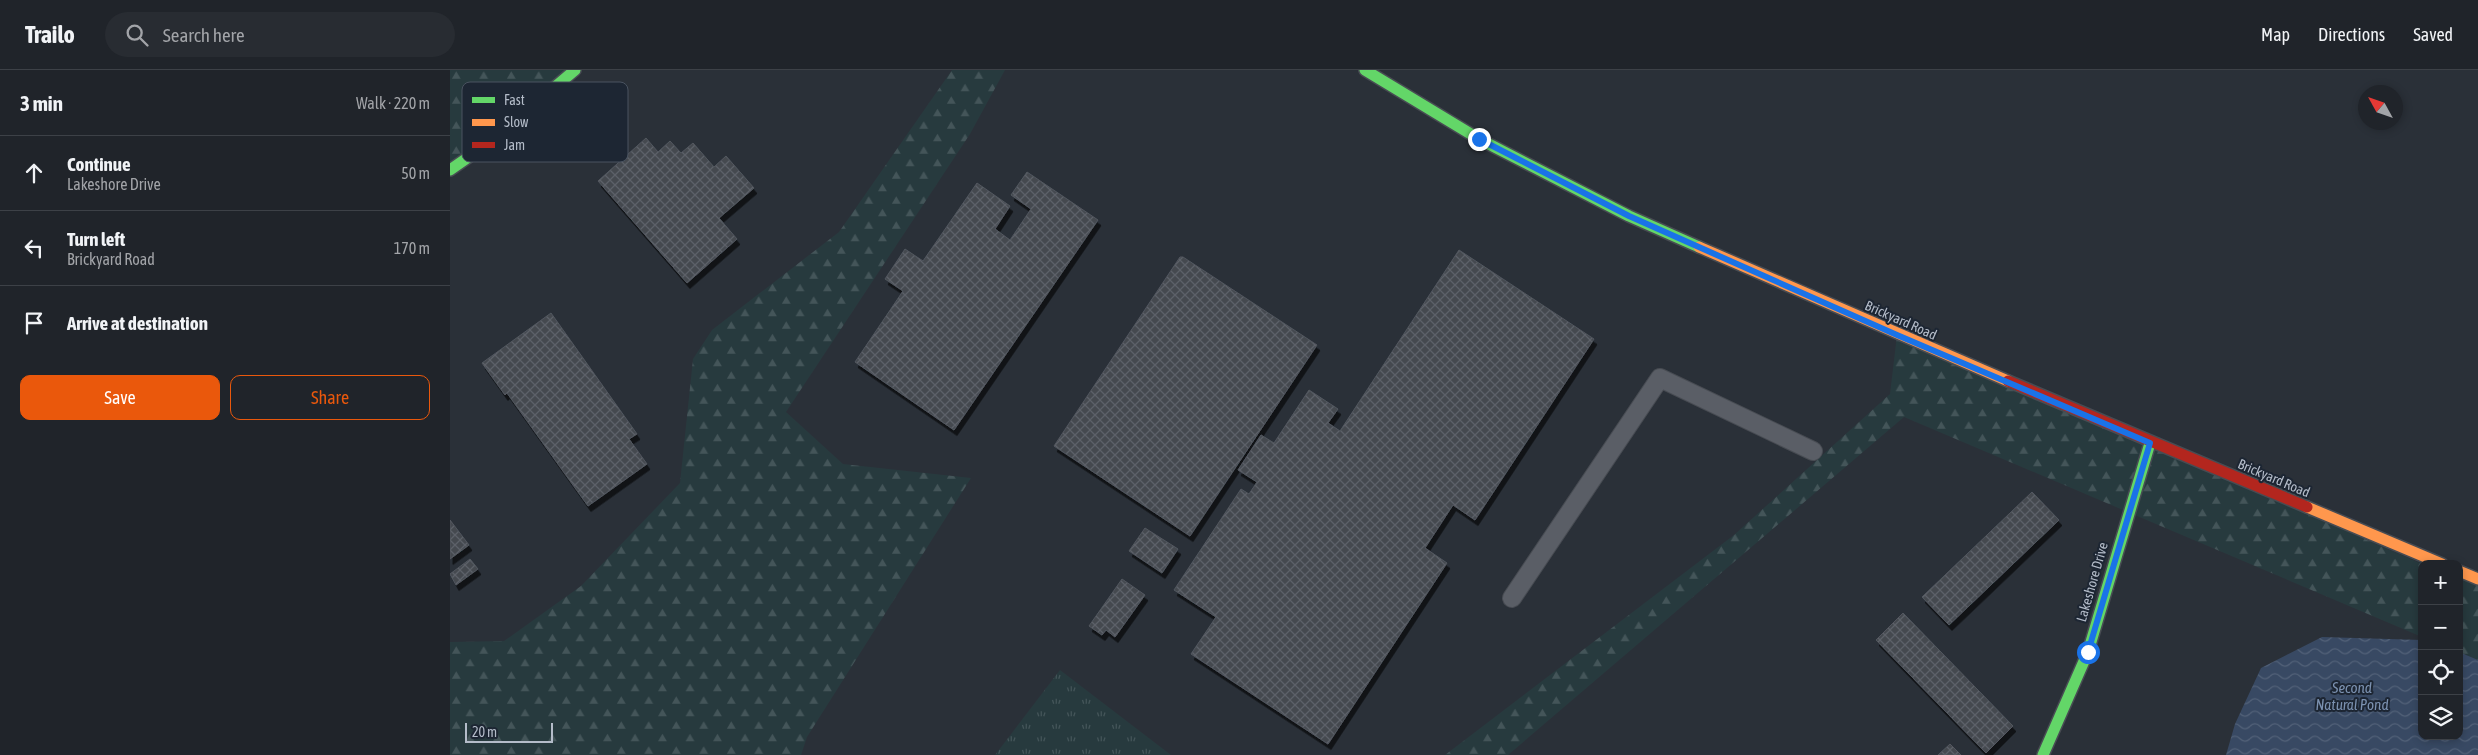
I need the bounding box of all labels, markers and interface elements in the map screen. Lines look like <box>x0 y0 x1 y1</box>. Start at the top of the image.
search box <box>105 12 455 57</box>
text: Trailo <box>25 21 75 48</box>
icon: search <box>123 21 151 49</box>
text: Search here <box>163 24 245 46</box>
text: Map <box>2261 24 2290 45</box>
text: Directions <box>2318 24 2385 45</box>
text: Saved <box>2413 24 2453 45</box>
legend <box>462 82 628 162</box>
north arrow <box>2358 85 2403 130</box>
text: 3 min <box>20 91 63 115</box>
text: Fast <box>504 92 525 108</box>
text: Walk · 220 m <box>356 94 430 112</box>
text: Slow <box>504 114 529 130</box>
route end <box>1468 128 1491 151</box>
text: Jam <box>504 137 525 153</box>
text: Continue <box>67 153 131 175</box>
icon: ahead <box>20 159 48 187</box>
text: 50 m <box>401 164 430 182</box>
text: Lakeshore Drive <box>67 175 161 193</box>
text: Turn left <box>67 228 125 250</box>
icon: left <box>20 234 48 262</box>
text: 170 m <box>394 239 430 257</box>
text: Brickyard Road <box>67 250 155 268</box>
street label: Brickyard Road <box>1863 297 1939 343</box>
icon: arrive <box>20 309 48 337</box>
text: Arrive at destination <box>67 312 208 334</box>
button: Save <box>20 375 220 420</box>
button: Share <box>230 375 430 420</box>
street label: Brickyard Road <box>2235 456 2313 500</box>
street label: Lakeshore Drive <box>2073 540 2111 624</box>
map controls <box>2418 560 2463 740</box>
button: + <box>2418 560 2463 605</box>
button: − <box>2418 605 2463 650</box>
route start <box>2077 641 2100 664</box>
button: locate <box>2418 650 2463 695</box>
water label: Second Natural Pond <box>2315 679 2389 713</box>
button: layers <box>2418 695 2463 740</box>
scale bar <box>465 720 552 743</box>
text: 20 m <box>472 724 497 740</box>

